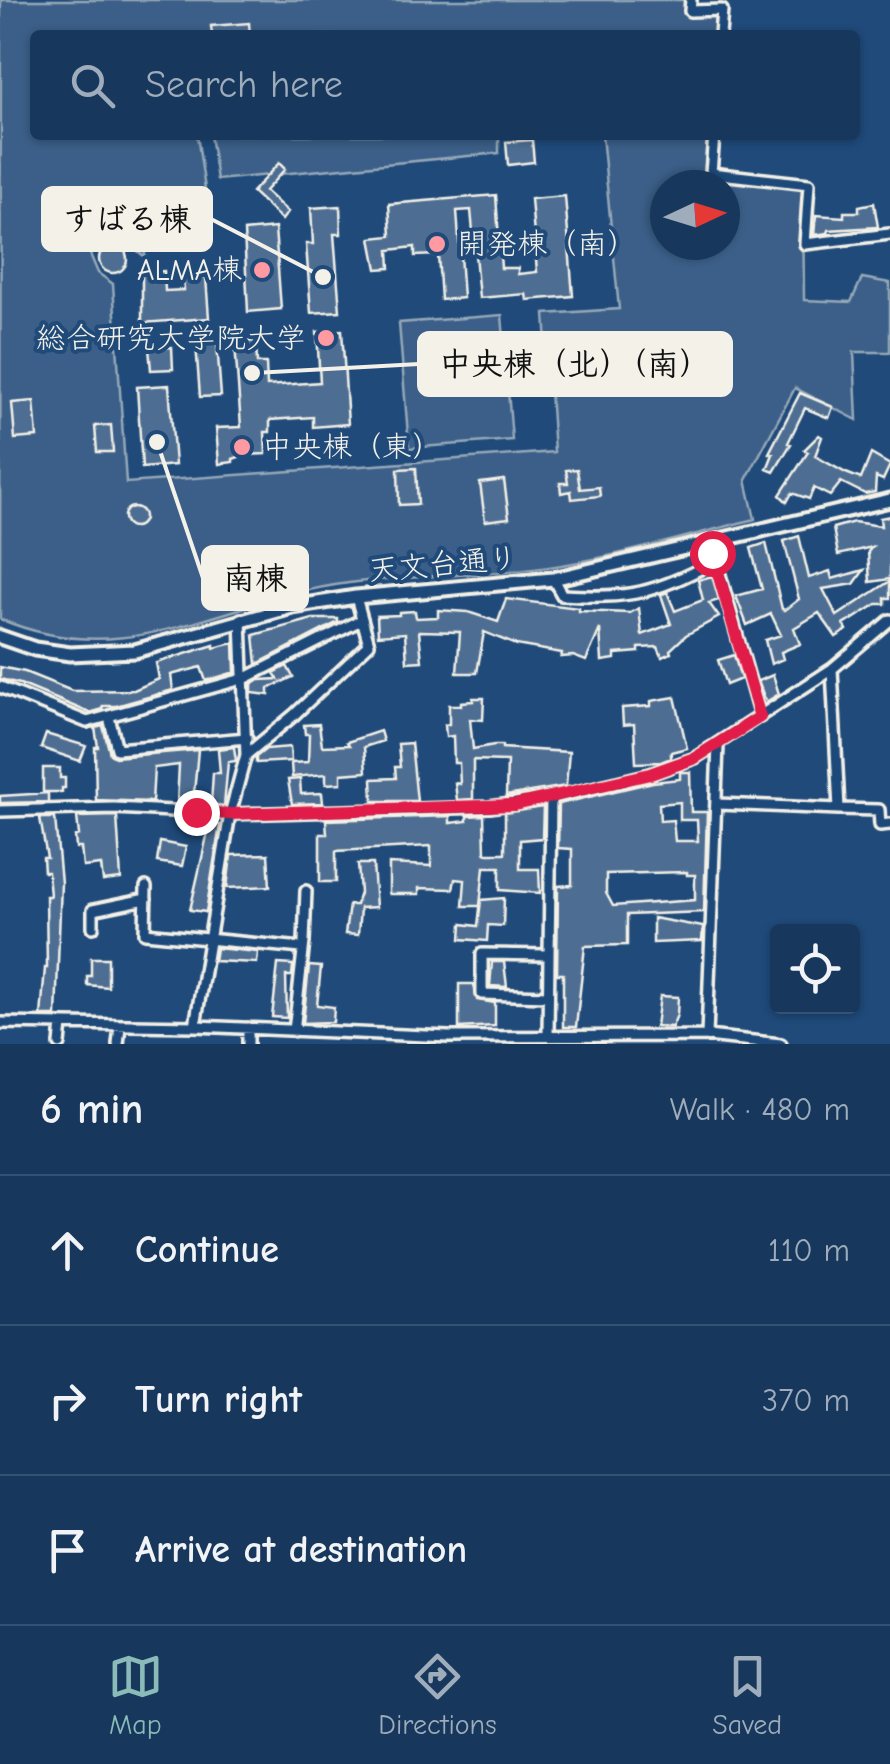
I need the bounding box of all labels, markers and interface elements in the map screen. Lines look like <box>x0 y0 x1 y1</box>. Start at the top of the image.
search box <box>30 30 860 140</box>
icon: search <box>65 58 120 113</box>
text: Search here <box>145 63 343 107</box>
north arrow <box>650 170 740 260</box>
callout: すばる棟 <box>43 188 211 250</box>
text: すばる棟 <box>63 201 191 238</box>
place label: 開発棟（南） <box>457 227 637 262</box>
marker: 開発棟（南） <box>426 233 448 255</box>
place label: ALMA棟 <box>137 253 242 288</box>
marker: ALMA棟 <box>251 259 273 281</box>
place label: 総合研究大学院大学 <box>36 321 306 356</box>
marker: 総合研究大学院大学 <box>315 327 337 349</box>
callout: 中央棟（北）（南） <box>419 333 731 395</box>
text: 中央棟（北）（南） <box>439 346 711 383</box>
place label: 中央棟（東） <box>262 430 442 465</box>
marker: 中央棟（東） <box>231 436 253 458</box>
route start <box>690 531 736 577</box>
street label: 天文台通り <box>367 541 519 588</box>
callout: 南棟 <box>203 547 307 609</box>
text: 南棟 <box>223 560 287 597</box>
route end <box>174 790 220 836</box>
map controls <box>770 924 860 1014</box>
button: locate <box>770 924 860 1014</box>
text: 6 min <box>40 1085 143 1134</box>
text: Walk · 480 m <box>670 1091 850 1128</box>
icon: ahead <box>40 1223 95 1278</box>
text: Continue <box>135 1228 279 1272</box>
text: 110 m <box>768 1232 850 1269</box>
icon: right <box>40 1373 95 1428</box>
text: Turn right <box>135 1378 302 1422</box>
text: 370 m <box>762 1382 850 1419</box>
icon: arrive <box>40 1523 95 1578</box>
text: Arrive at destination <box>135 1528 467 1572</box>
tab: Map <box>108 1649 163 1741</box>
tab: Directions <box>378 1649 497 1741</box>
tab: Saved <box>712 1649 782 1741</box>

